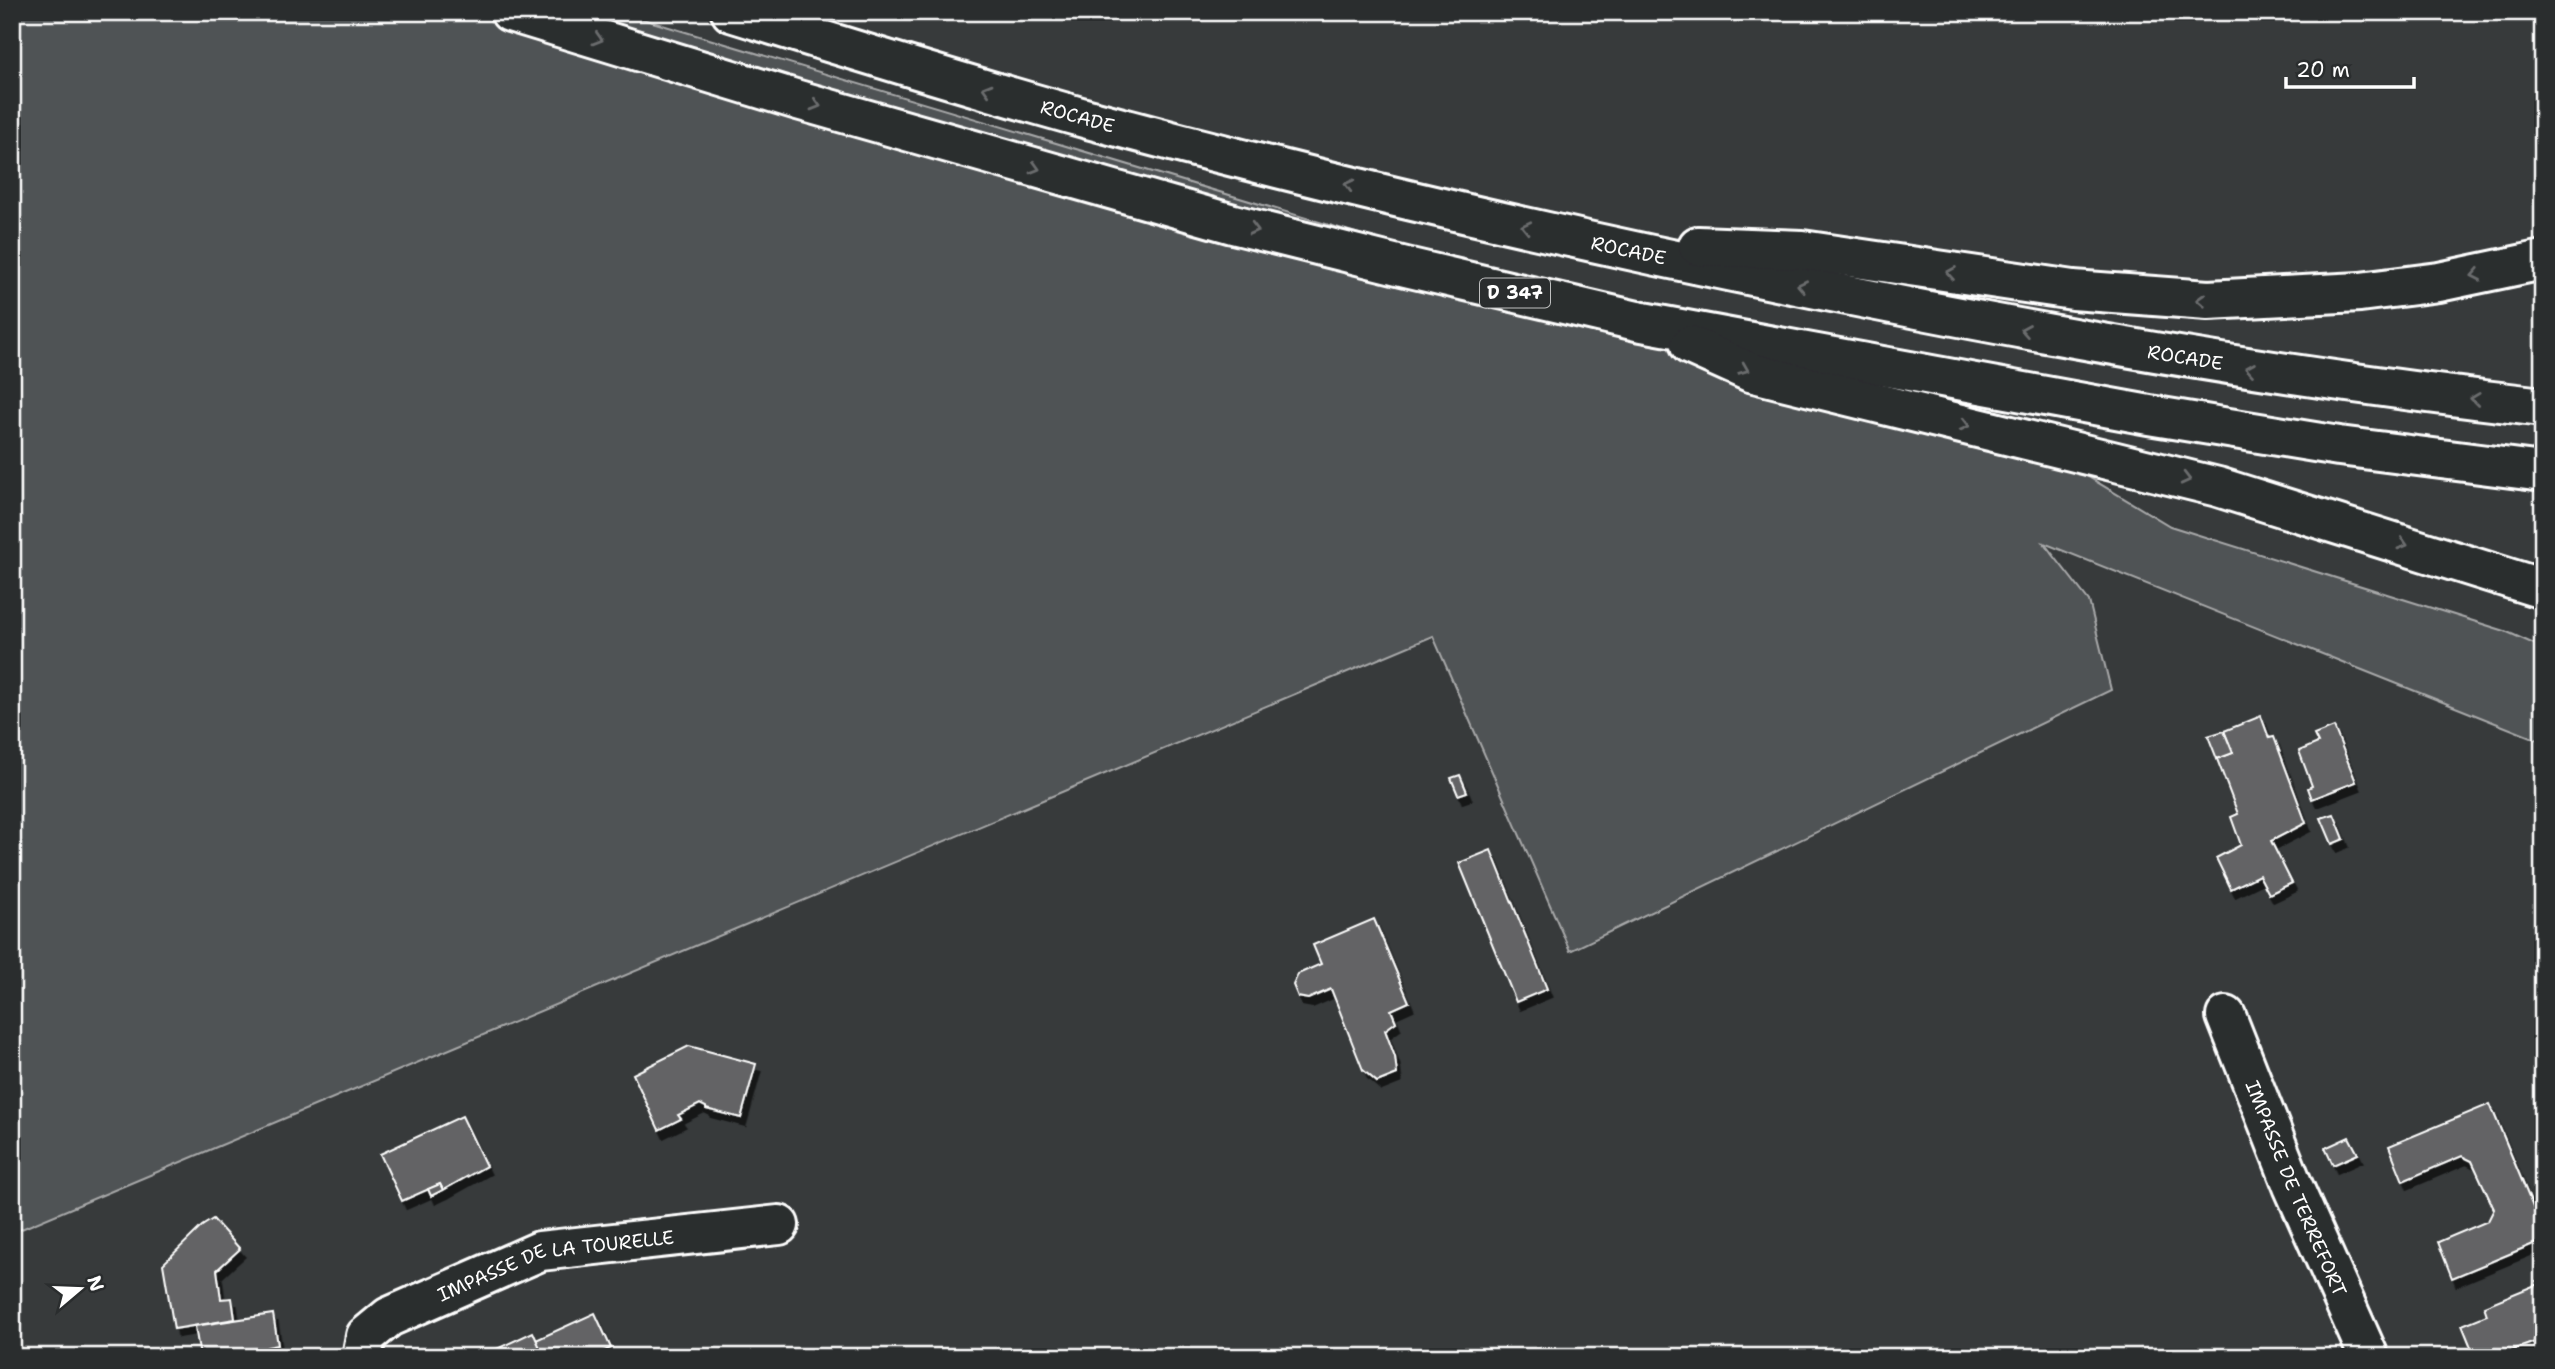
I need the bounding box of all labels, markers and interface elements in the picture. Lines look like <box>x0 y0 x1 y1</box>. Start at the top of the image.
one-way arrow <box>592 31 604 46</box>
scale bar <box>2286 46 2413 90</box>
text: 20 m <box>2296 56 2350 84</box>
one-way arrow <box>981 83 993 97</box>
street label: ROCADE <box>1038 94 1118 138</box>
one-way arrow <box>810 97 822 112</box>
one-way arrow <box>1029 160 1041 175</box>
one-way arrow <box>1343 179 1355 193</box>
one-way arrow <box>1248 221 1260 235</box>
one-way arrow <box>1520 221 1532 235</box>
street label: ROCADE <box>1589 230 1668 270</box>
one-way arrow <box>1945 266 1957 281</box>
one-way arrow <box>2470 267 2482 282</box>
road number: D 347 <box>1480 278 1550 307</box>
one-way arrow <box>1796 280 1808 295</box>
one-way arrow <box>2196 292 2207 307</box>
one-way arrow <box>2019 323 2031 338</box>
street label: ROCADE <box>2146 339 2225 376</box>
one-way arrow <box>1737 361 1749 375</box>
one-way arrow <box>2244 361 2255 376</box>
one-way arrow <box>2469 391 2481 406</box>
one-way arrow <box>1958 417 1970 431</box>
one-way arrow <box>2179 471 2191 485</box>
one-way arrow <box>2397 536 2409 550</box>
street label: IMPASSE DE TERREFORT <box>2240 1077 2353 1300</box>
street label: IMPASSE DE LA TOURELLE <box>434 1224 675 1307</box>
north arrow <box>46 1254 116 1324</box>
text: N <box>81 1272 110 1295</box>

